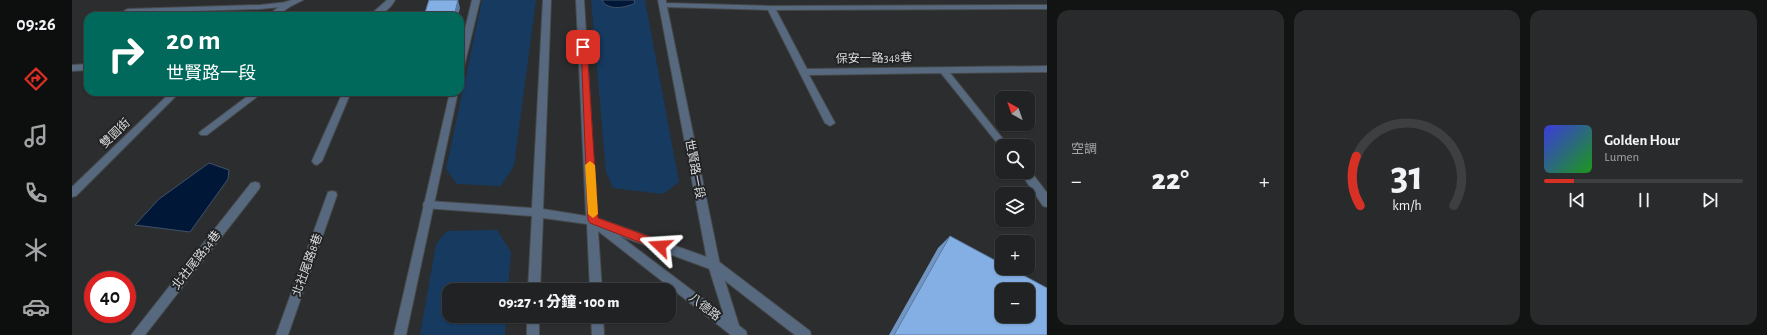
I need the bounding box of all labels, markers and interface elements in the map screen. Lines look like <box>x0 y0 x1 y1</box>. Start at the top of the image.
text: 09:26 <box>16 16 56 34</box>
text: 20 m <box>166 27 221 55</box>
icon: right <box>100 28 152 80</box>
pin <box>566 30 600 64</box>
icon: arrive <box>572 36 594 58</box>
street label: 保安一路348巷 <box>836 50 912 65</box>
icon: directions <box>22 65 50 93</box>
text: 世賢路一段 <box>166 65 256 83</box>
north arrow <box>995 91 1035 131</box>
map controls <box>995 91 1035 323</box>
street label: 雙園街 <box>97 115 132 150</box>
icon: music <box>22 122 50 150</box>
text: Golden Hour <box>1604 133 1680 148</box>
street label: 世賢路一段 <box>683 138 708 200</box>
button: search <box>995 139 1035 179</box>
text: 空調 <box>1071 143 1097 156</box>
text: Lumen <box>1604 151 1639 164</box>
text: 31 <box>1391 155 1423 196</box>
text: 22° <box>1152 165 1189 195</box>
text: − <box>1071 170 1082 192</box>
text: + <box>1259 170 1270 192</box>
icon: phone <box>22 179 50 207</box>
button: layers <box>995 187 1035 227</box>
icon: previous <box>1566 189 1588 211</box>
icon: pause <box>1633 189 1655 211</box>
icon: next <box>1699 189 1721 211</box>
text: km/h <box>1392 198 1422 212</box>
position arrow <box>639 225 681 267</box>
street label: 北社尾路34巷 <box>169 228 222 292</box>
street label: 北社尾路8巷 <box>289 232 324 298</box>
button: + <box>995 235 1035 275</box>
icon: climate <box>22 236 50 264</box>
speed limit sign: 40 <box>84 271 136 323</box>
button: − <box>995 283 1035 323</box>
street label: 八德路 <box>687 290 723 323</box>
icon: car <box>22 293 50 321</box>
text: 09:27 · 1 分鐘 · 100 m <box>499 295 619 310</box>

